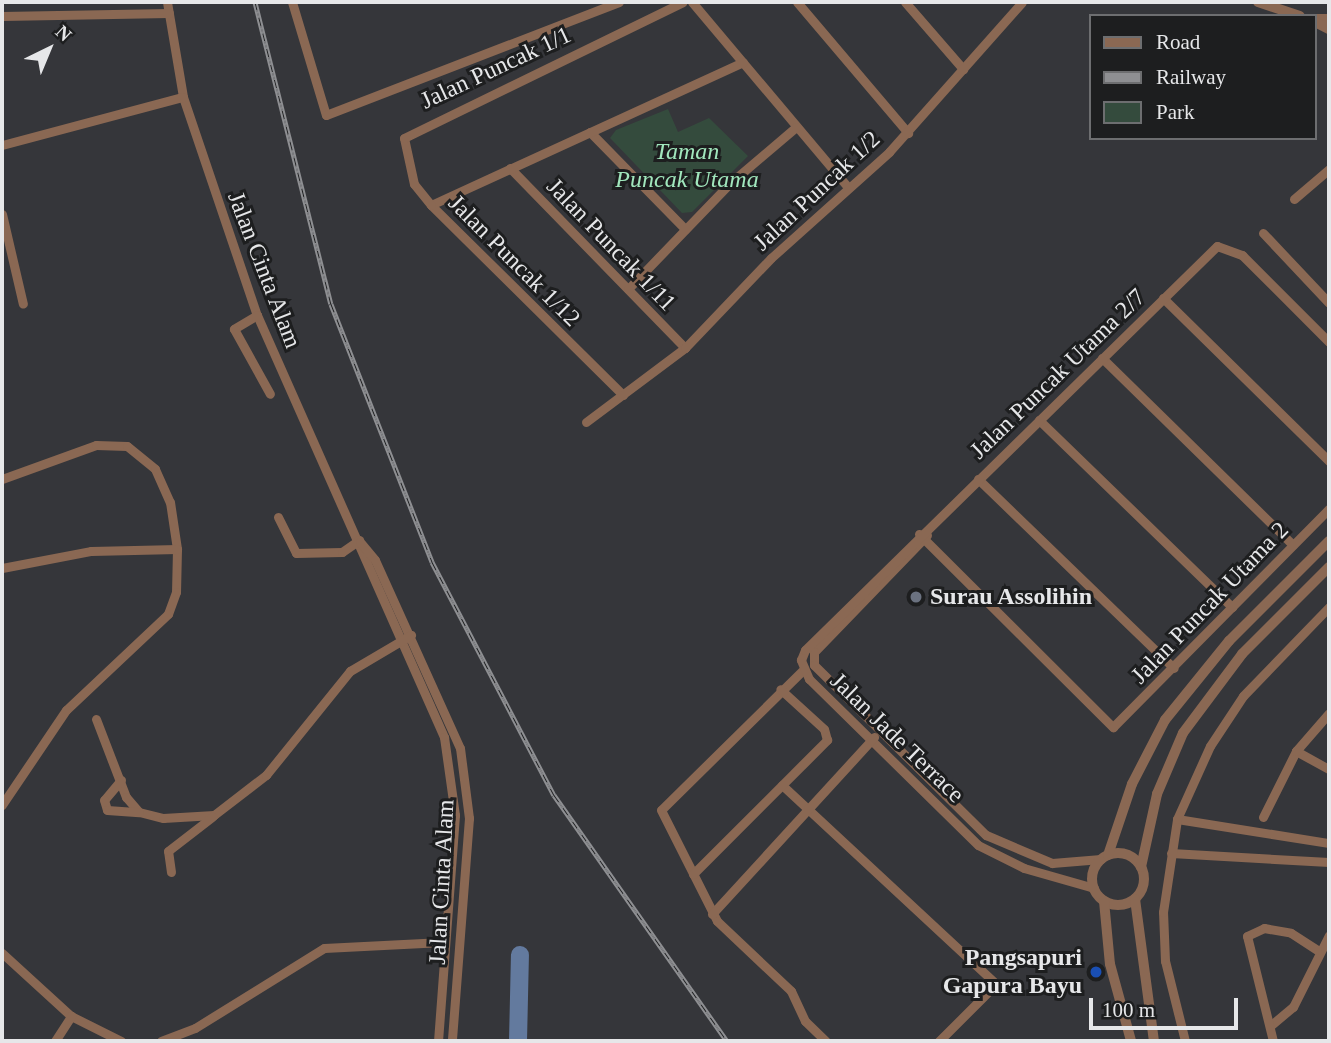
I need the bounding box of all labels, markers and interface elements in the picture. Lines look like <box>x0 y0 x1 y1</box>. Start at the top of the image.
north arrow <box>14 14 84 84</box>
legend <box>1090 14 1317 140</box>
text: N <box>51 21 76 46</box>
street label: Jalan Puncak 1/1 <box>416 21 576 115</box>
text: Road <box>1156 30 1200 54</box>
text: Railway <box>1156 65 1226 89</box>
text: Park <box>1156 100 1195 124</box>
street label: Jalan Puncak 1/2 <box>748 125 886 257</box>
park label: Taman Puncak Utama <box>615 138 759 194</box>
street label: Jalan Puncak 1/11 <box>540 173 682 317</box>
street label: Jalan Cinta Alam <box>221 187 307 353</box>
street label: Jalan Puncak 1/12 <box>442 189 586 333</box>
street label: Jalan Puncak Utama 2/7 <box>964 283 1152 465</box>
street label: Jalan Puncak Utama 2 <box>1125 516 1295 690</box>
place label: Surau Assolihin <box>930 583 1093 611</box>
marker: Surau Assolihin <box>908 589 924 605</box>
street label: Jalan Jade Terrace <box>824 667 970 809</box>
street label: Jalan Cinta Alam <box>423 798 461 966</box>
place label: Pangsapuri Gapura Bayu <box>943 944 1082 1000</box>
marker: Pangsapuri Gapura Bayu <box>1088 964 1104 980</box>
scale bar <box>1093 984 1242 1028</box>
text: 100 m <box>1102 998 1155 1022</box>

